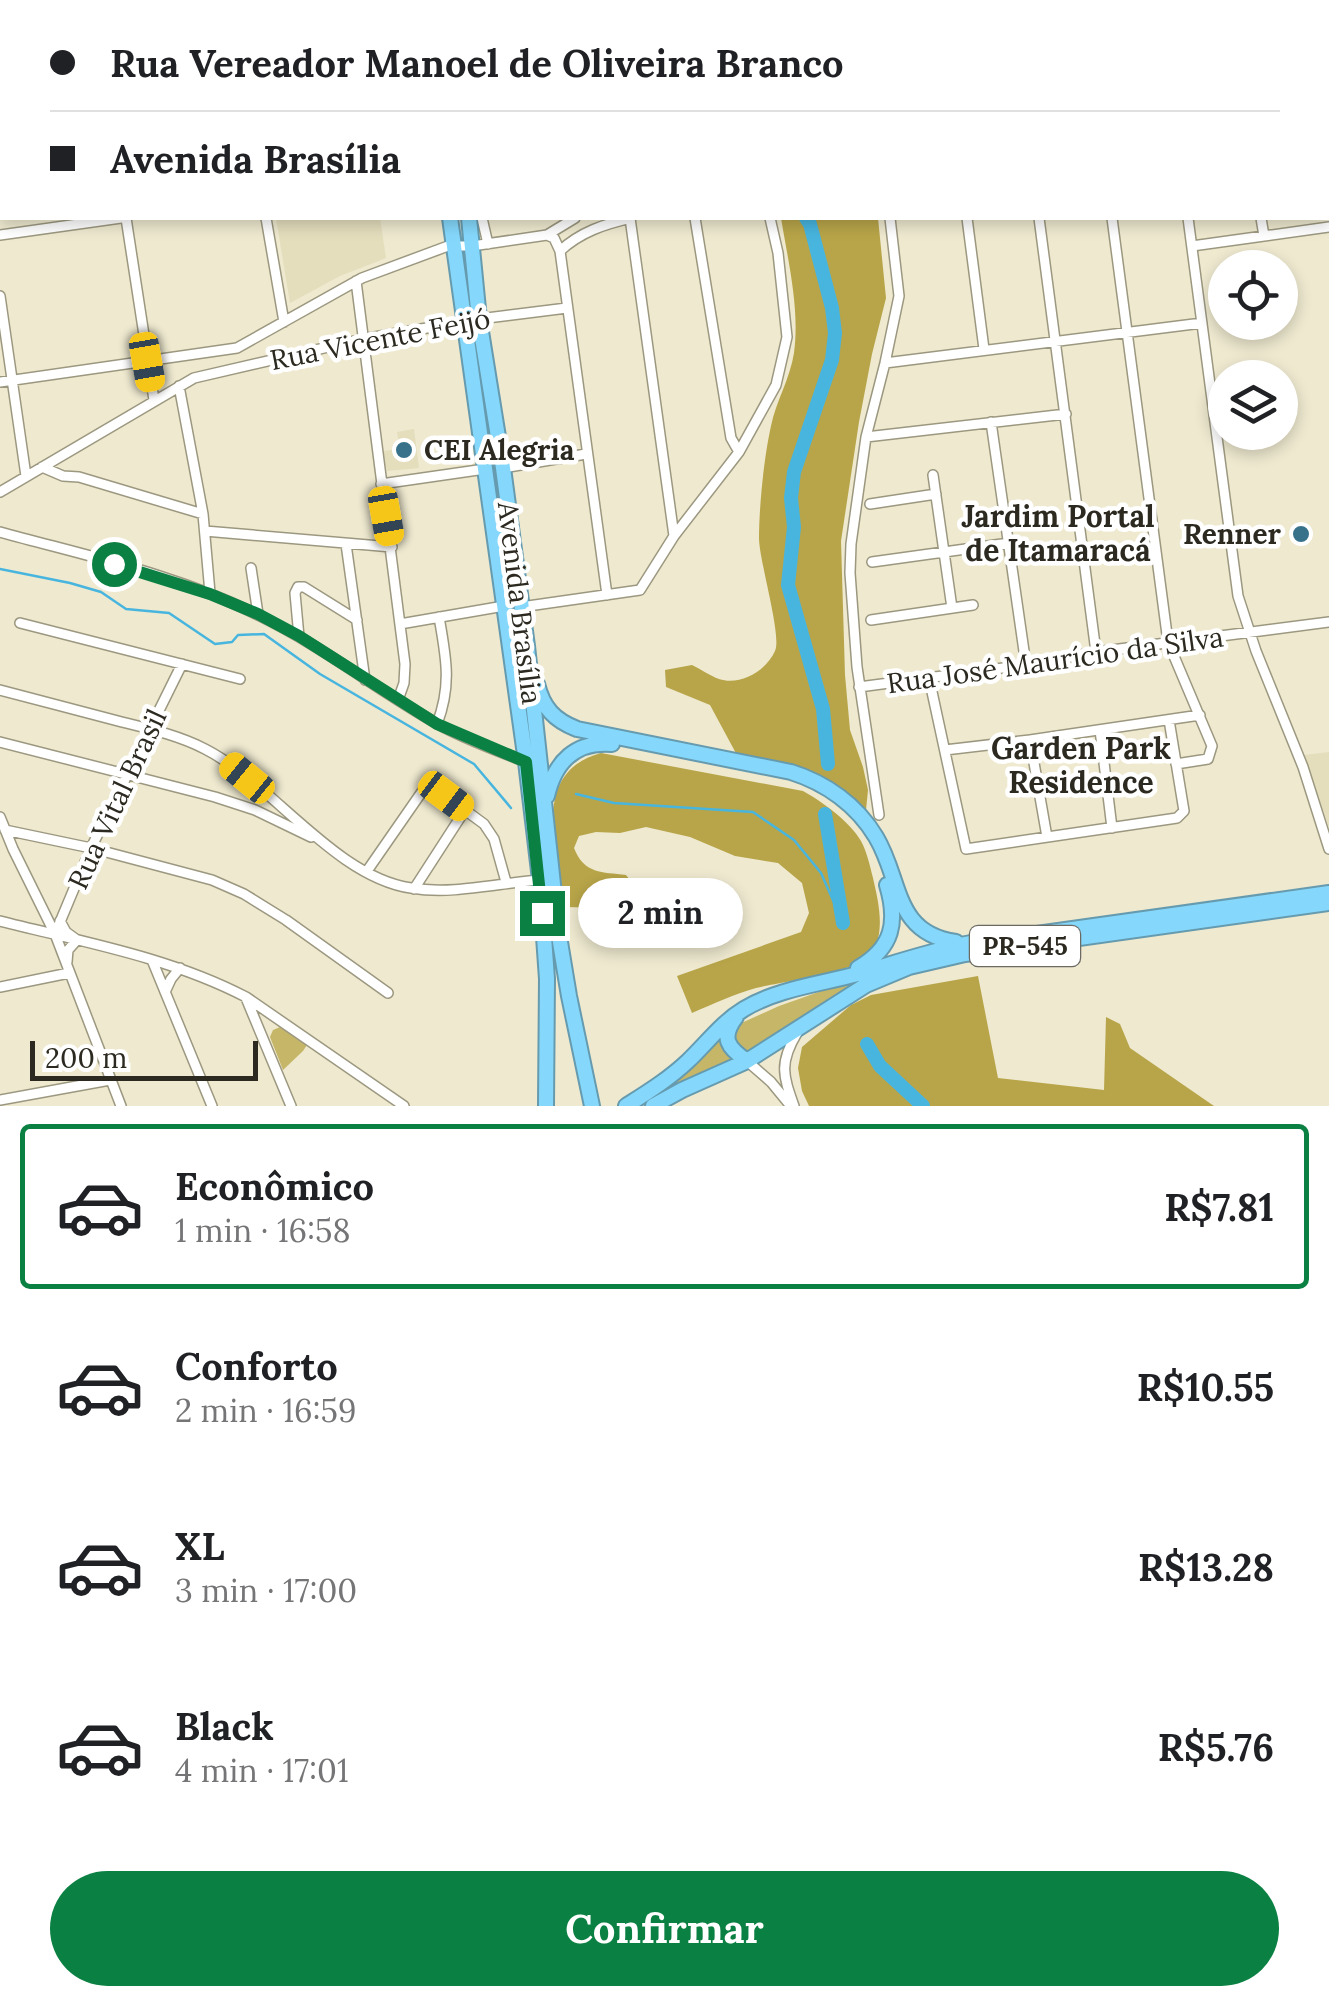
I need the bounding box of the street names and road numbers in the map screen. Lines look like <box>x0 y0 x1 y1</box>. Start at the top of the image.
street label: Rua Vicente Feijó <box>267 300 493 378</box>
street label: Avenida Brasília <box>490 499 550 706</box>
street label: Rua José Maurício da Silva <box>884 619 1226 701</box>
street label: Rua Vital Brasil <box>60 703 174 895</box>
road number: PR-545 <box>970 926 1080 966</box>

